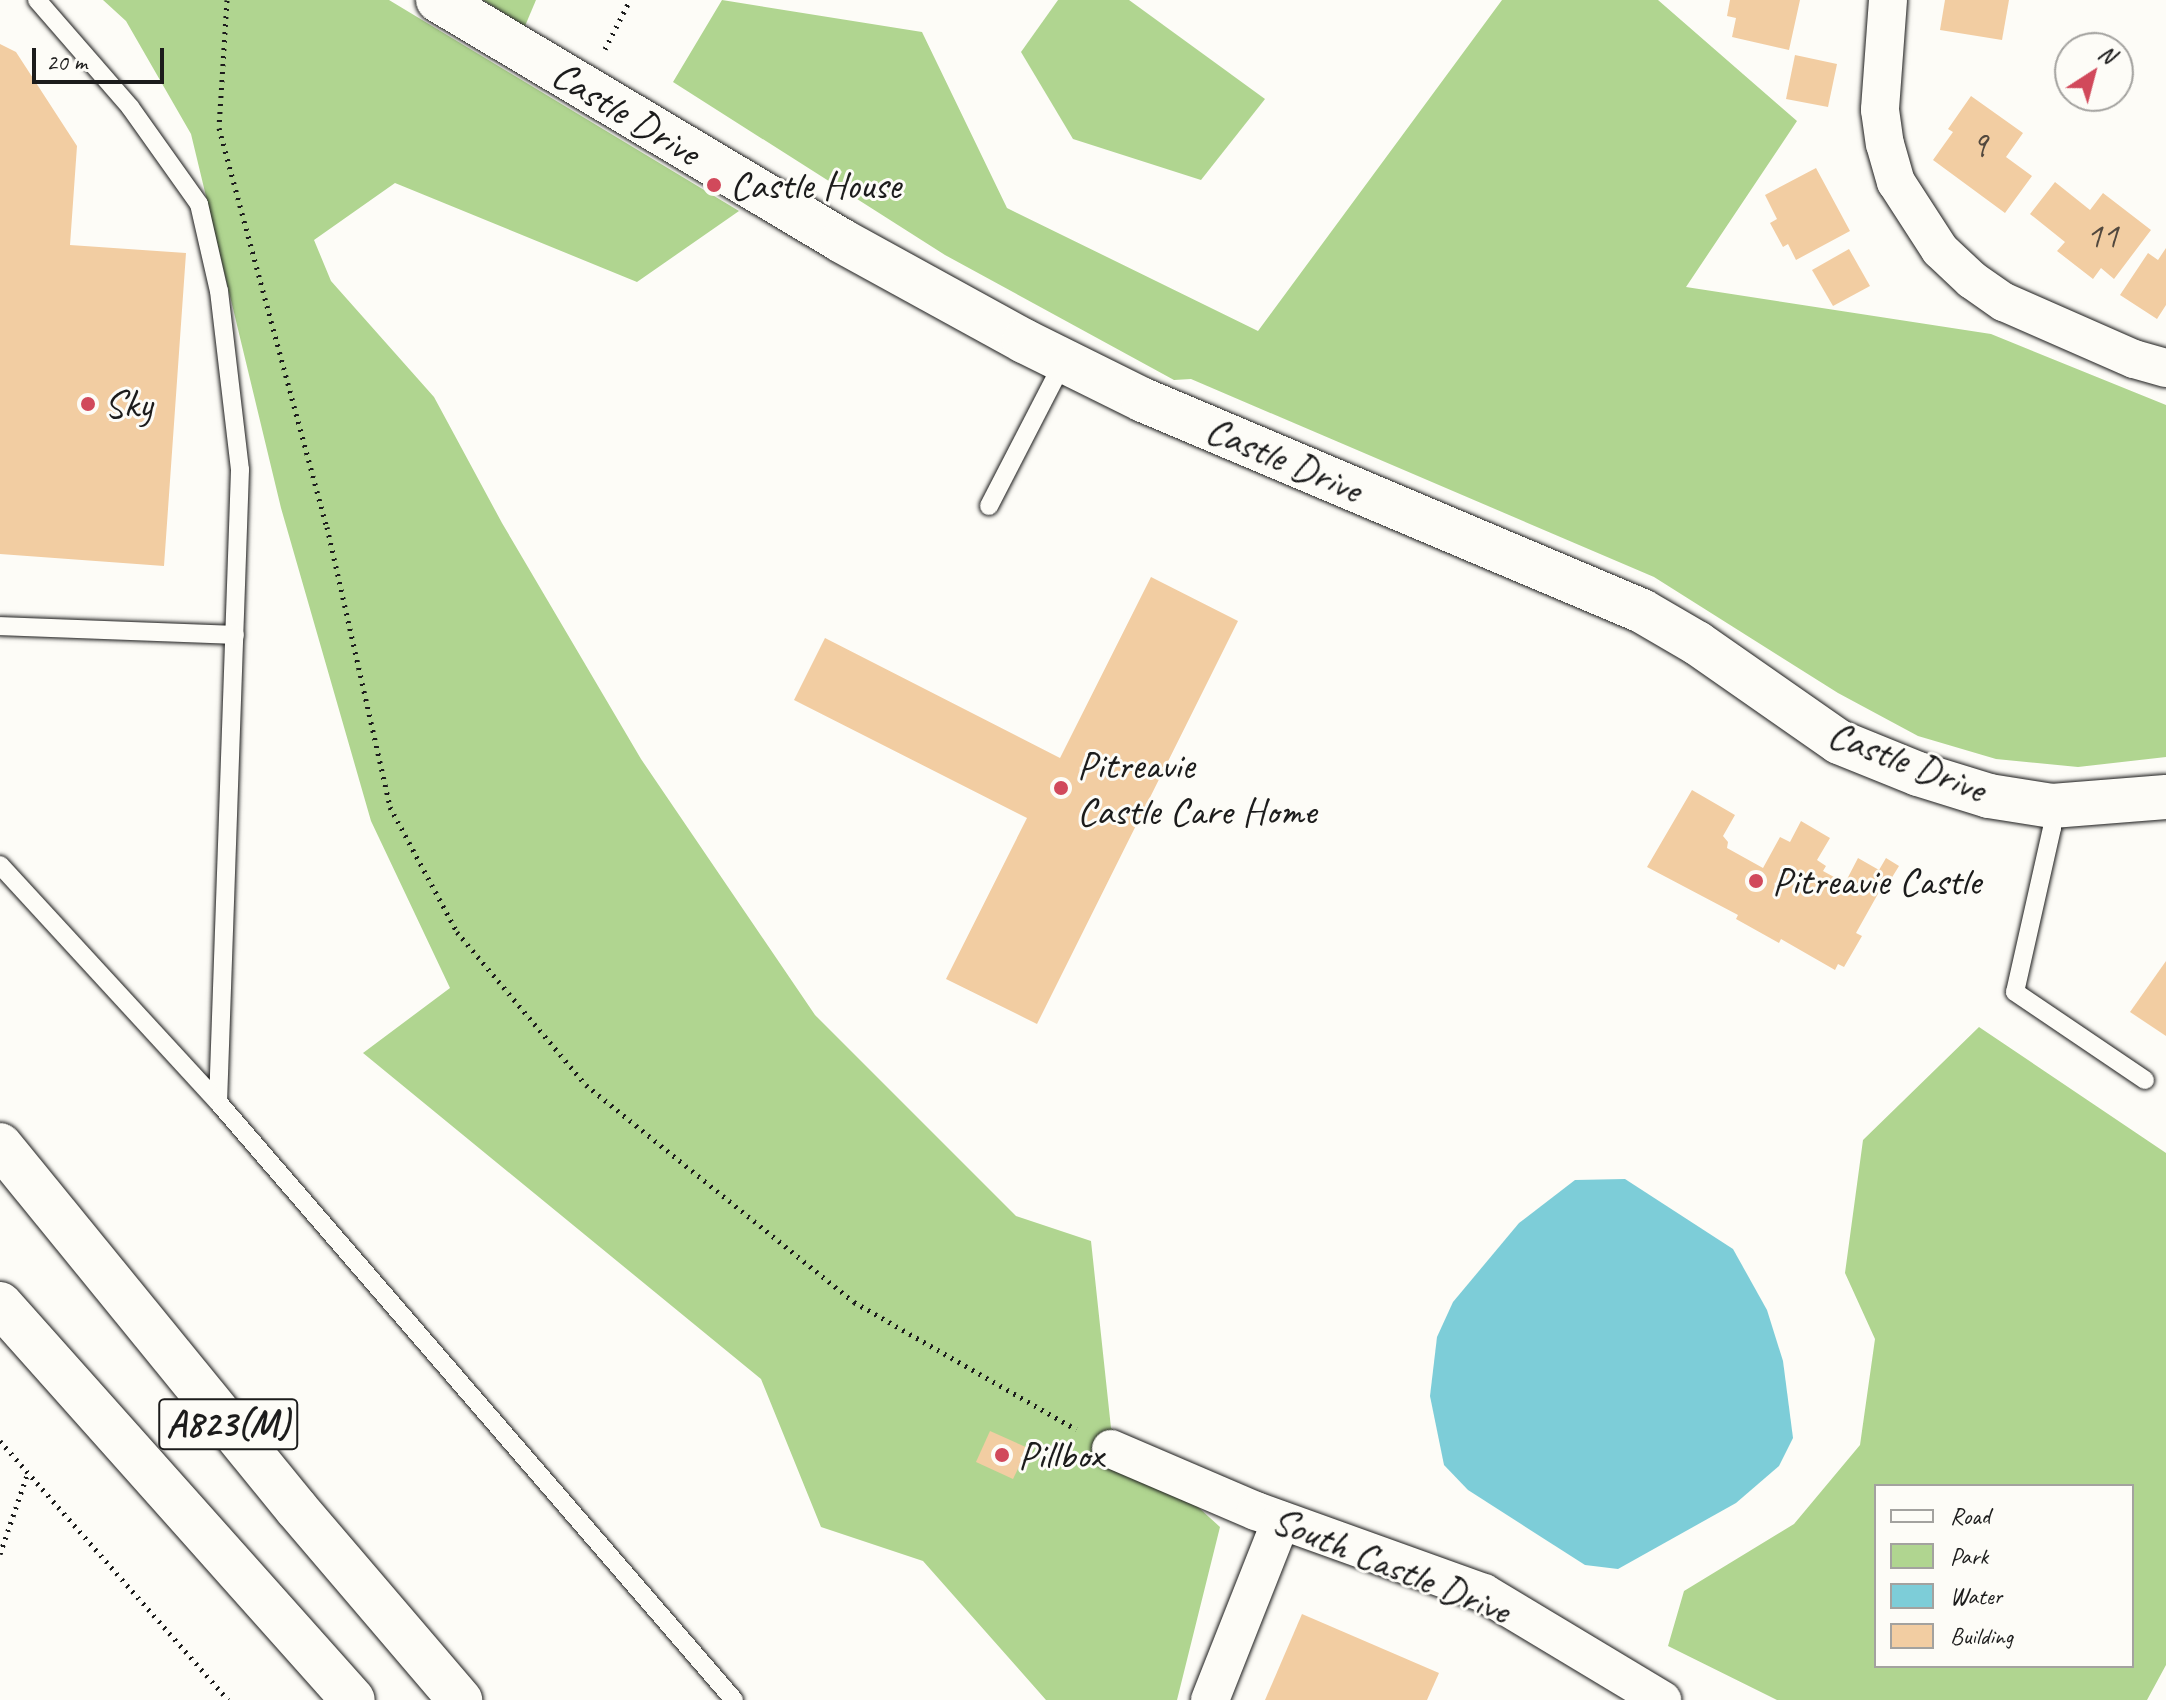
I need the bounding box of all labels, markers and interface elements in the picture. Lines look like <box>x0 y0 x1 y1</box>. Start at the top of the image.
scale bar <box>36 32 168 82</box>
north arrow <box>2054 32 2134 112</box>
text: N <box>2093 39 2121 70</box>
text: 20 m <box>46 47 87 77</box>
street label: Castle Drive <box>543 50 709 176</box>
house number: 9 <box>1971 123 1987 167</box>
place label: Castle House <box>730 161 901 209</box>
marker: Castle House <box>705 176 723 194</box>
house number: 11 <box>2086 214 2118 258</box>
place label: Sky <box>104 380 152 428</box>
marker: Sky <box>79 395 97 413</box>
street label: Castle Drive <box>1199 405 1369 513</box>
street label: Castle Drive <box>1822 709 1992 813</box>
place label: Pitreavie Castle Care Home <box>1077 741 1315 835</box>
marker: Pitreavie Castle Care Home <box>1052 779 1070 797</box>
place label: Pitreavie Castle <box>1772 857 1982 905</box>
marker: Pitreavie Castle <box>1747 872 1765 890</box>
road number: A823(M) <box>158 1390 298 1458</box>
place label: Pillbox <box>1018 1431 1103 1479</box>
marker: Pillbox <box>993 1446 1011 1464</box>
legend <box>1874 1484 2134 1668</box>
street label: South Castle Drive <box>1264 1495 1518 1635</box>
text: Road <box>1950 1501 1990 1531</box>
text: Park <box>1950 1541 1988 1571</box>
text: Water <box>1950 1581 2002 1611</box>
text: Building <box>1950 1621 2013 1651</box>

